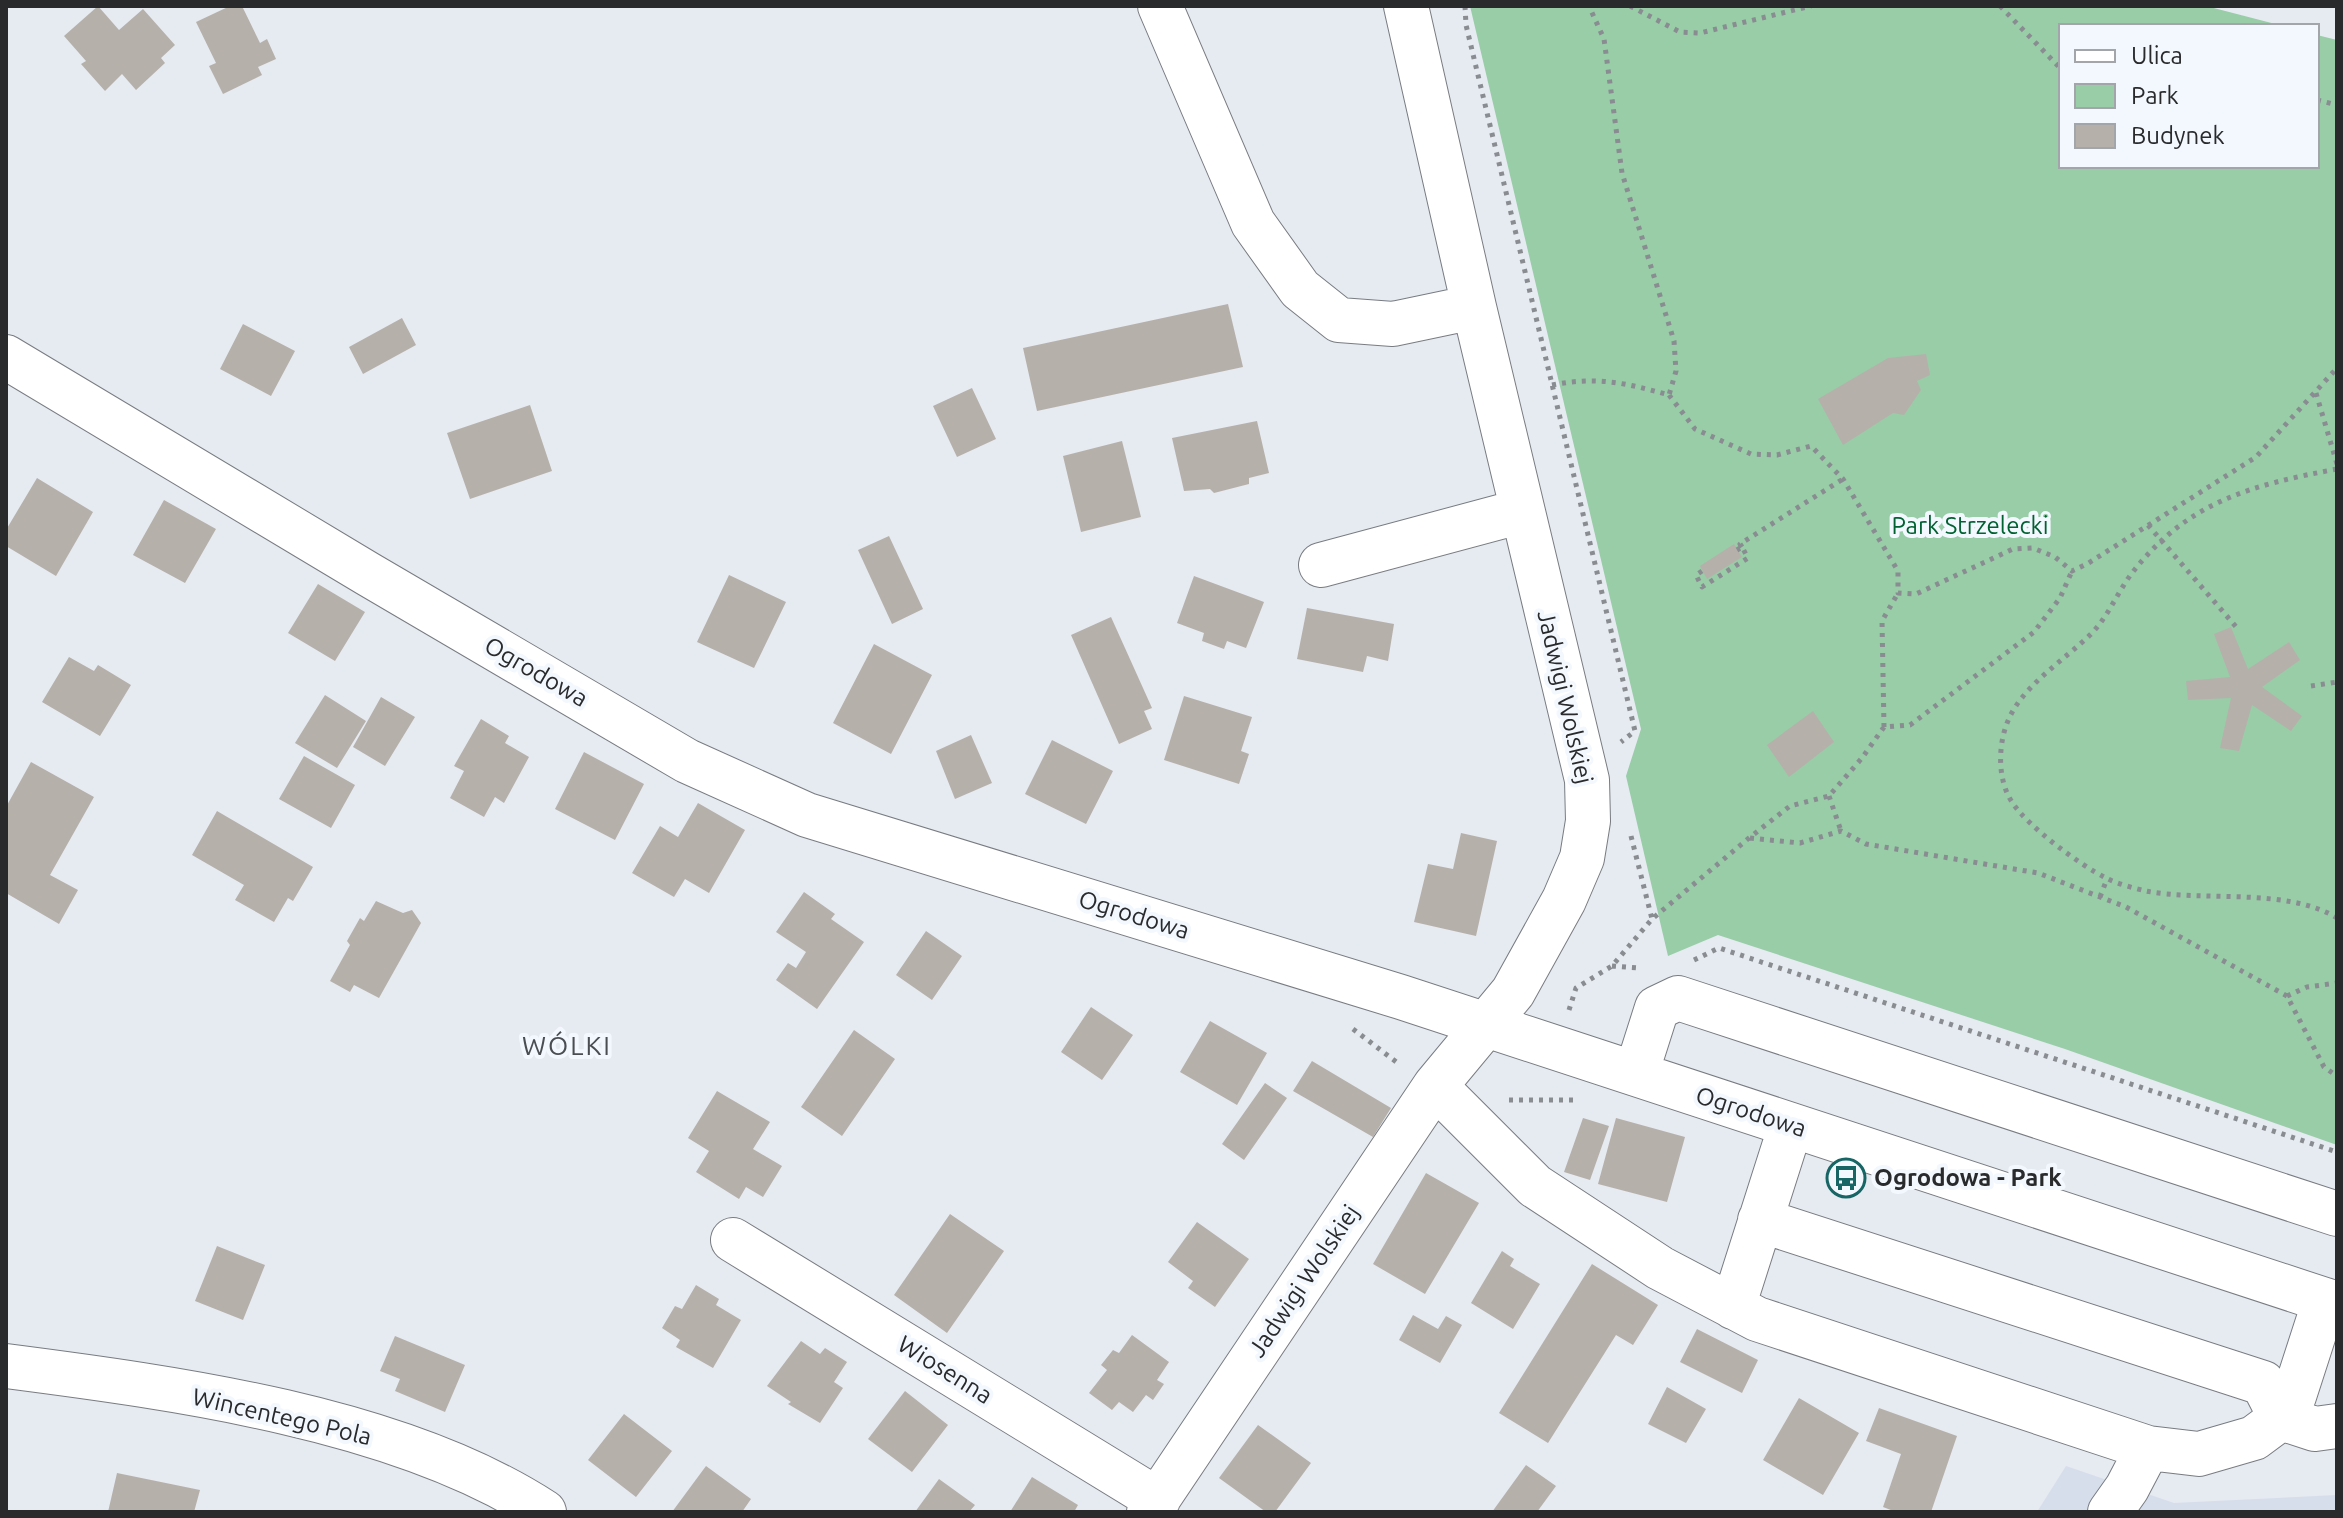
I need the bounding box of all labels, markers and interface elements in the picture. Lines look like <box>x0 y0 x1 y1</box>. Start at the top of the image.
legend <box>2059 24 2319 168</box>
text: Ulica <box>2131 42 2183 69</box>
text: Park <box>2131 82 2179 109</box>
text: Budynek <box>2131 122 2225 149</box>
park label: Park Strzelecki <box>1891 512 2049 539</box>
street label: Jadwigi Wolskiej <box>1532 607 1599 786</box>
street label: Ogrodowa <box>480 631 593 712</box>
street label: Ogrodowa <box>1075 885 1193 944</box>
district label: WÓLKI <box>522 1031 612 1060</box>
street label: Ogrodowa <box>1693 1081 1810 1142</box>
bus stop icon: Ogrodowa - Park <box>1825 1157 1867 1199</box>
place label: Ogrodowa - Park <box>1874 1164 2062 1191</box>
street label: Jadwigi Wolskiej <box>1243 1200 1364 1362</box>
street label: Wiosenna <box>893 1330 997 1409</box>
street label: Wincentego Pola <box>190 1383 374 1450</box>

